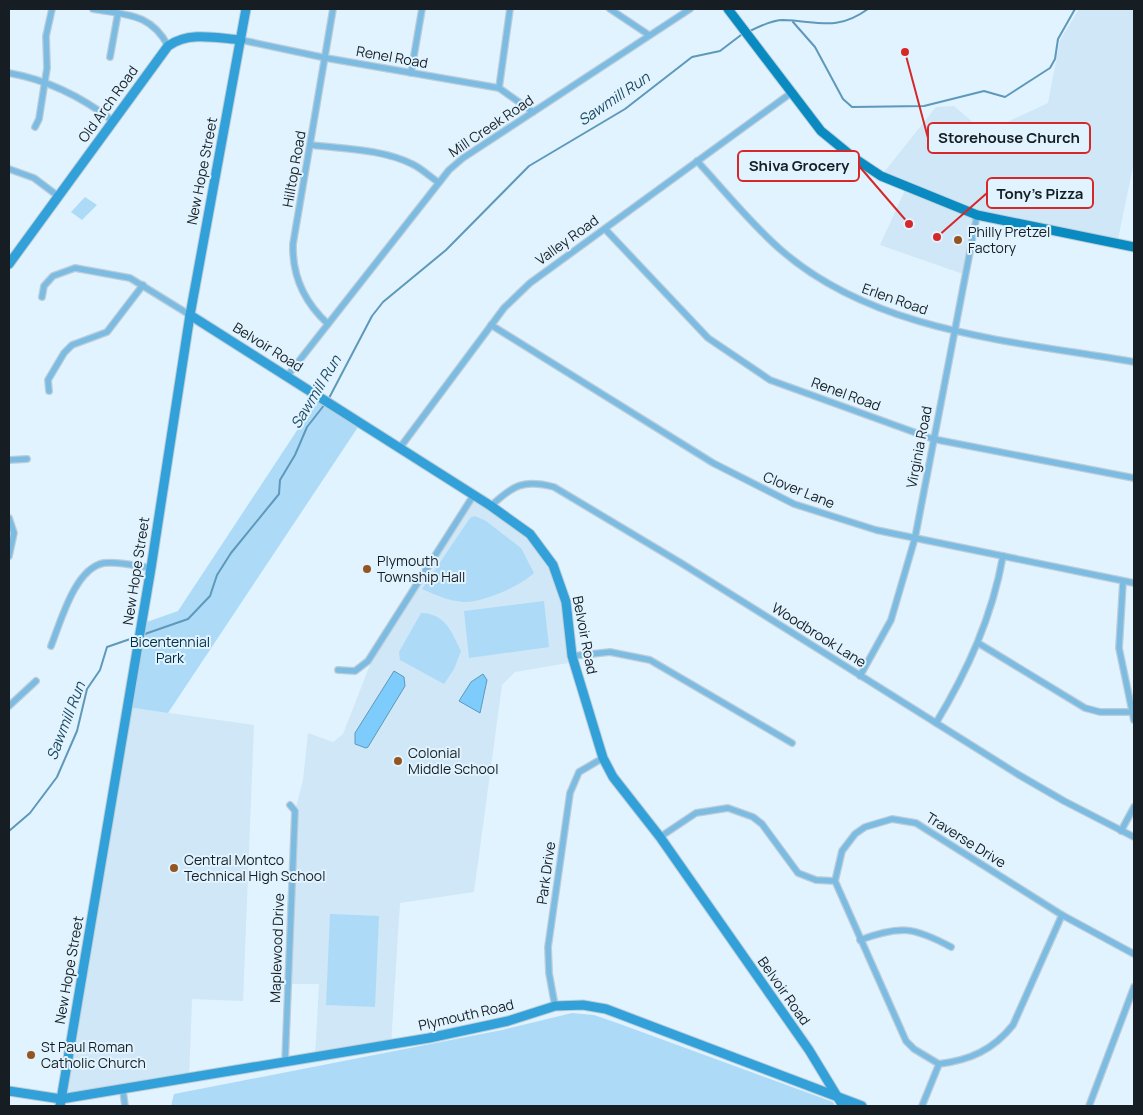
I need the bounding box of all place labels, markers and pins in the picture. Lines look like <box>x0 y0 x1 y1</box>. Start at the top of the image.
callout: Storehouse Church <box>928 123 1090 153</box>
callout: Shiva Grocery <box>738 151 859 181</box>
callout: Tony's Pizza <box>987 178 1093 208</box>
place label: Philly Pretzel Factory <box>968 222 1050 257</box>
marker: Philly Pretzel Factory <box>952 234 964 246</box>
place label: Plymouth Township Hall <box>377 551 465 586</box>
marker: Plymouth Township Hall <box>361 563 373 575</box>
place label: Colonial Middle School <box>408 743 498 778</box>
marker: Colonial Middle School <box>392 755 404 767</box>
place label: Central Montco Technical High School <box>184 850 325 885</box>
marker: Central Montco Technical High School <box>168 862 180 874</box>
place label: St Paul Roman Catholic Church <box>41 1037 146 1072</box>
marker: St Paul Roman Catholic Church <box>25 1049 37 1061</box>

